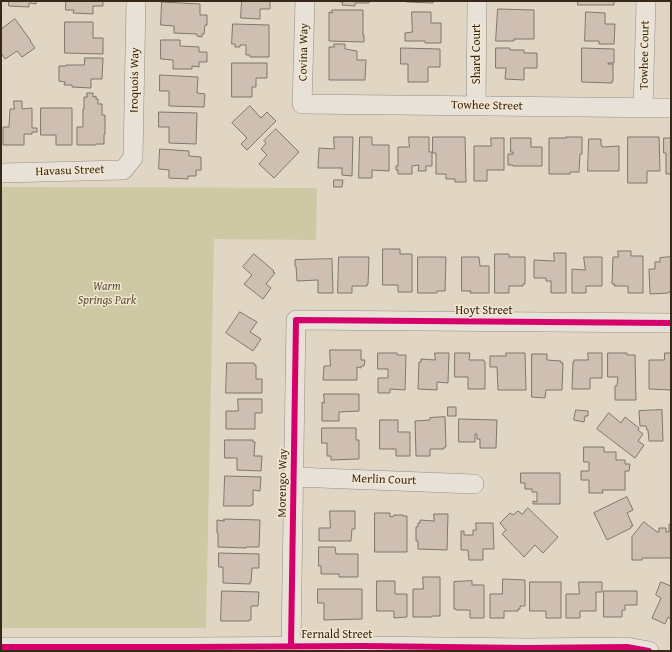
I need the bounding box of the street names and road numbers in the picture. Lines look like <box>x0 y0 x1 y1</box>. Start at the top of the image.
street label: Towhee Court <box>637 20 653 90</box>
street label: Covina Way <box>296 23 312 81</box>
street label: Shard Court <box>470 24 484 84</box>
street label: Iroquois Way <box>127 47 143 113</box>
street label: Towhee Street <box>451 98 523 114</box>
street label: Havasu Street <box>35 163 105 179</box>
street label: Hoyt Street <box>455 304 513 318</box>
street label: Morengo Way <box>275 448 291 518</box>
street label: Merlin Court <box>351 472 417 488</box>
street label: Fernald Street <box>301 628 373 642</box>

